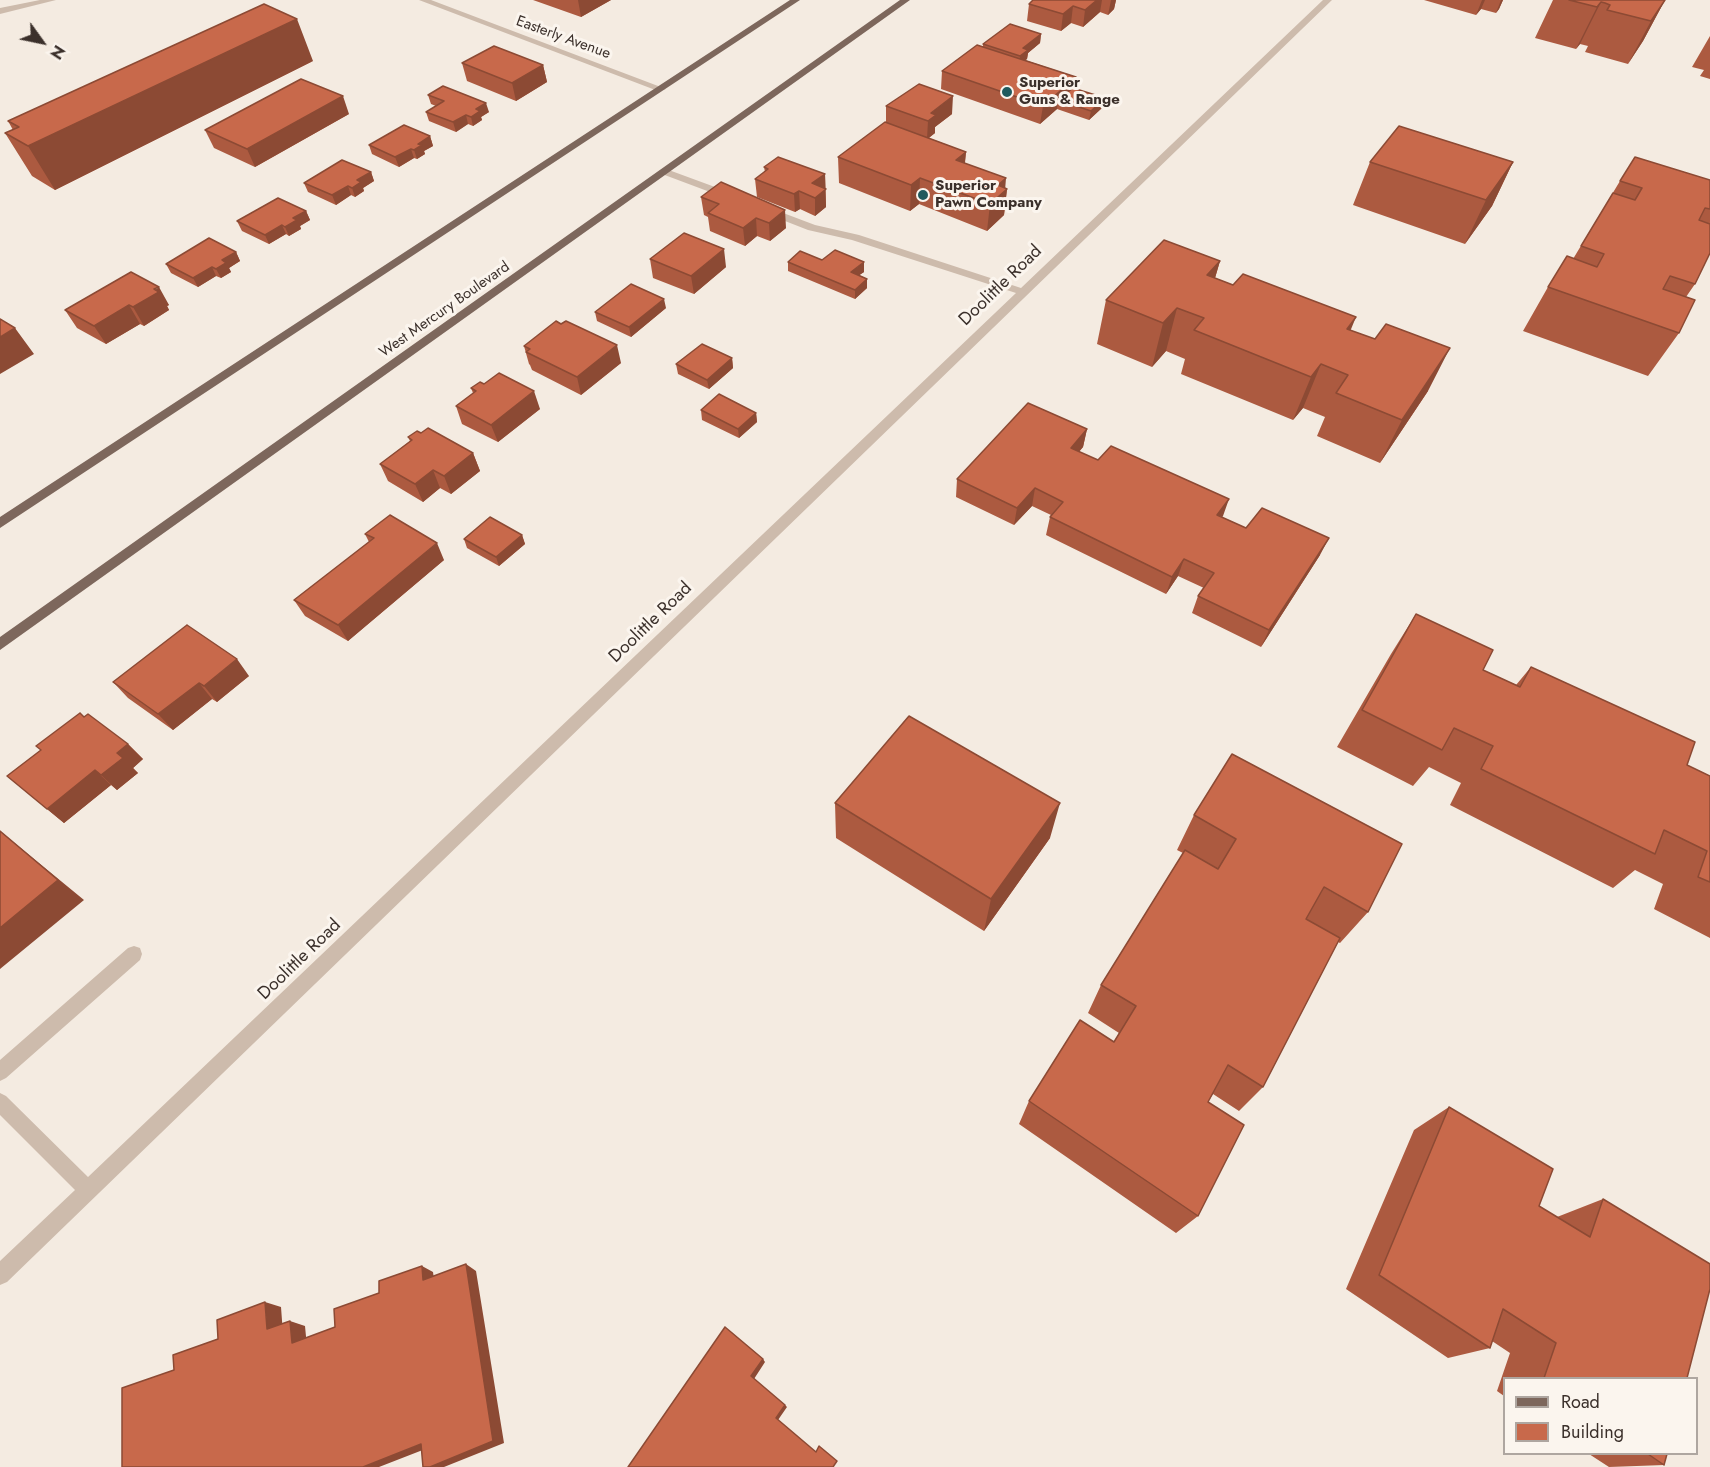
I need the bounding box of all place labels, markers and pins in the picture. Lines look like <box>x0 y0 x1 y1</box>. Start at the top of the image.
place label: Superior Guns & Range <box>1019 74 1120 109</box>
marker: Superior Guns & Range <box>1000 85 1014 99</box>
place label: Superior Pawn Company <box>935 177 1042 212</box>
marker: Superior Pawn Company <box>916 188 930 202</box>

